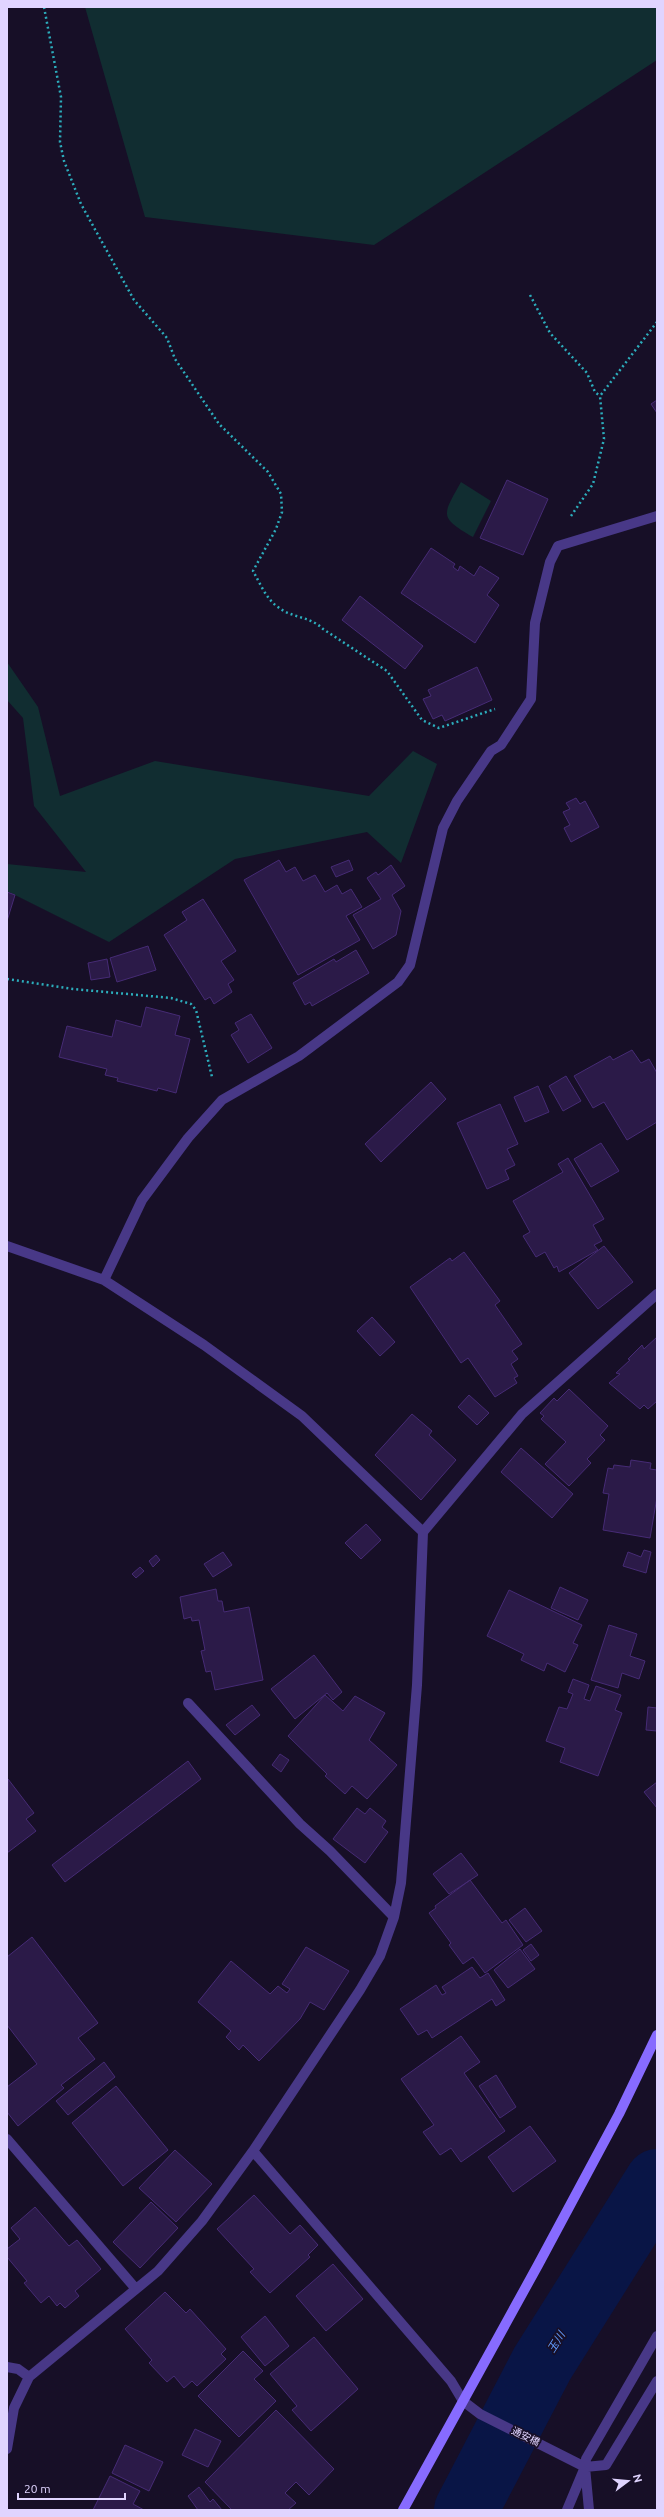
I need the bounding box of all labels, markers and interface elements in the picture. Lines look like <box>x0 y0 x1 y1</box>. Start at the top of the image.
water label: 玉川 <box>545 2329 567 2355</box>
street label: 通安橋 <box>510 2425 542 2448</box>
north arrow <box>608 2461 648 2501</box>
text: N <box>631 2473 645 2484</box>
scale bar <box>18 2475 125 2501</box>
text: 20 m <box>24 2482 51 2495</box>

